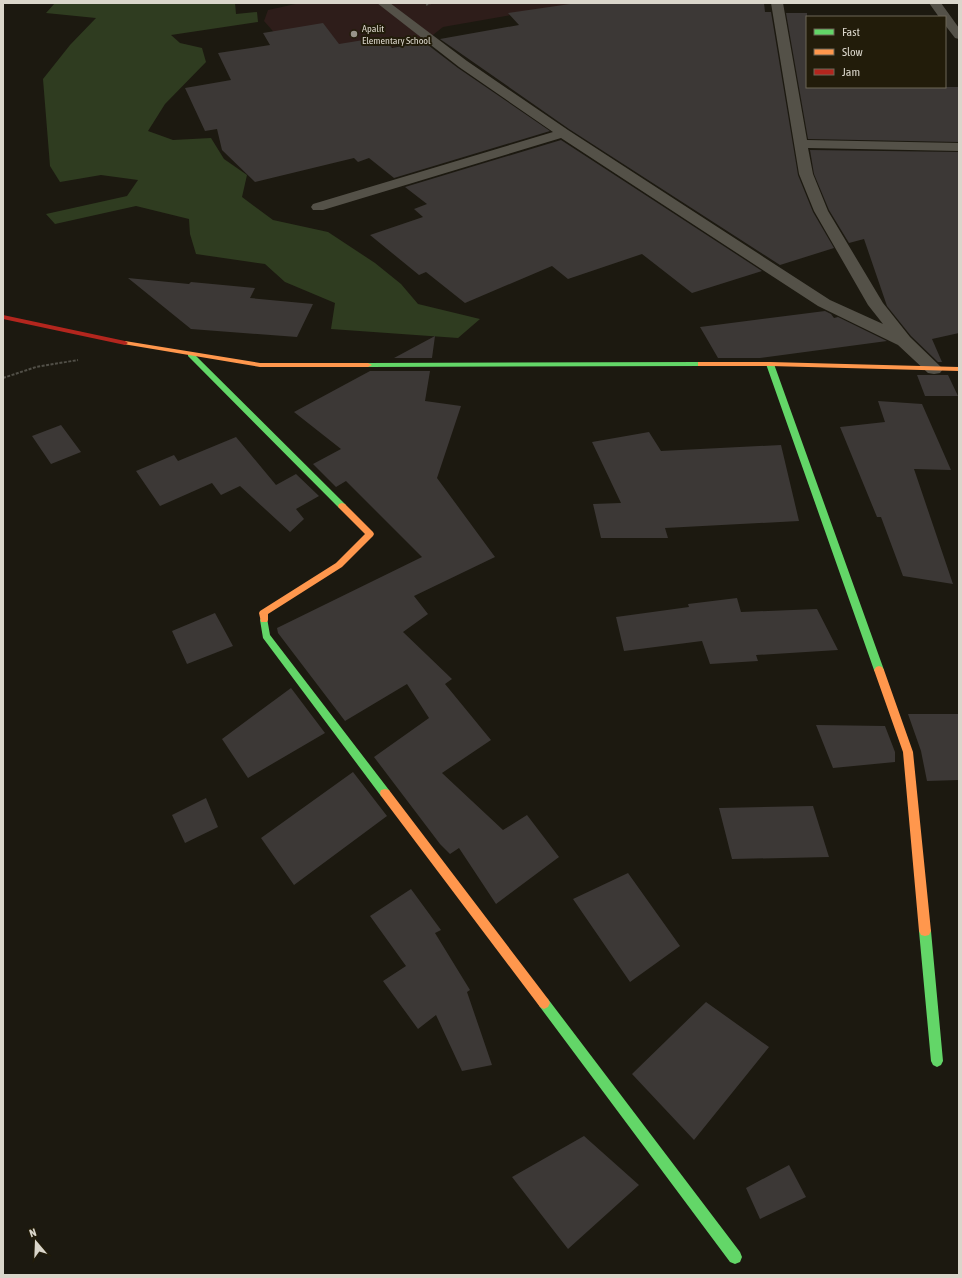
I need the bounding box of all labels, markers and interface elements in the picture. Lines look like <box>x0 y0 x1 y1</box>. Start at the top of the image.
legend <box>806 16 946 88</box>
place label: Apalit Elementary School <box>362 23 431 46</box>
text: Fast <box>842 25 860 39</box>
marker: Apalit Elementary School <box>349 29 359 39</box>
text: Slow <box>842 45 863 59</box>
text: Jam <box>842 65 860 79</box>
north arrow <box>16 1222 56 1262</box>
text: N <box>28 1226 38 1239</box>

